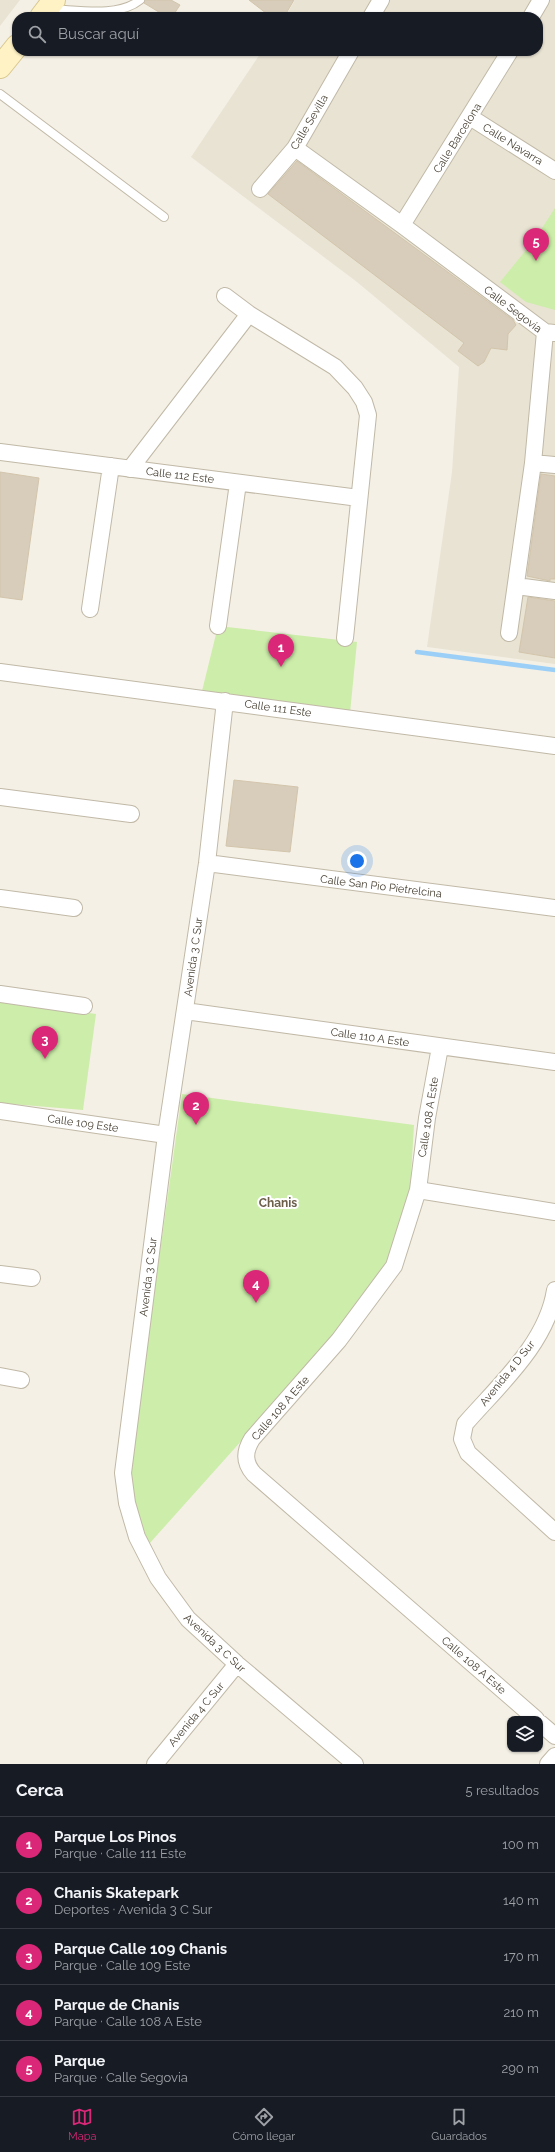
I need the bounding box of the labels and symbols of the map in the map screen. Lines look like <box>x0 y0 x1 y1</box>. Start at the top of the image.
street label: Calle Sevilla <box>288 92 331 152</box>
street label: Calle Barcelona <box>431 101 484 176</box>
street label: Calle Navarra <box>480 121 545 168</box>
pin: 5 <box>523 228 549 261</box>
street label: Calle Segovia <box>481 283 544 335</box>
street label: Calle 112 Este <box>145 465 215 486</box>
pin: 1 <box>268 634 294 667</box>
street label: Calle 111 Este <box>243 697 313 720</box>
your location <box>347 851 367 871</box>
street label: Calle San Pio Pietrelcina <box>319 873 443 900</box>
street label: Avenida 3 C Sur <box>182 917 206 997</box>
pin: 3 <box>32 1026 58 1059</box>
street label: Calle 110 A Este <box>330 1026 411 1050</box>
street label: Calle 108 A Este <box>416 1075 441 1158</box>
pin: 2 <box>183 1092 209 1125</box>
street label: Calle 109 Este <box>47 1112 120 1135</box>
district label: Chanis <box>259 1196 297 1210</box>
street label: Avenida 3 C Sur <box>137 1237 160 1317</box>
pin: 4 <box>243 1270 269 1303</box>
street label: Avenida 4 D Sur <box>477 1338 538 1409</box>
street label: Calle 108 A Este <box>249 1373 312 1443</box>
street label: Avenida 3 C Sur <box>181 1611 248 1675</box>
street label: Calle 108 A Este <box>439 1634 509 1697</box>
street label: Avenida 4 C Sur <box>166 1679 227 1749</box>

